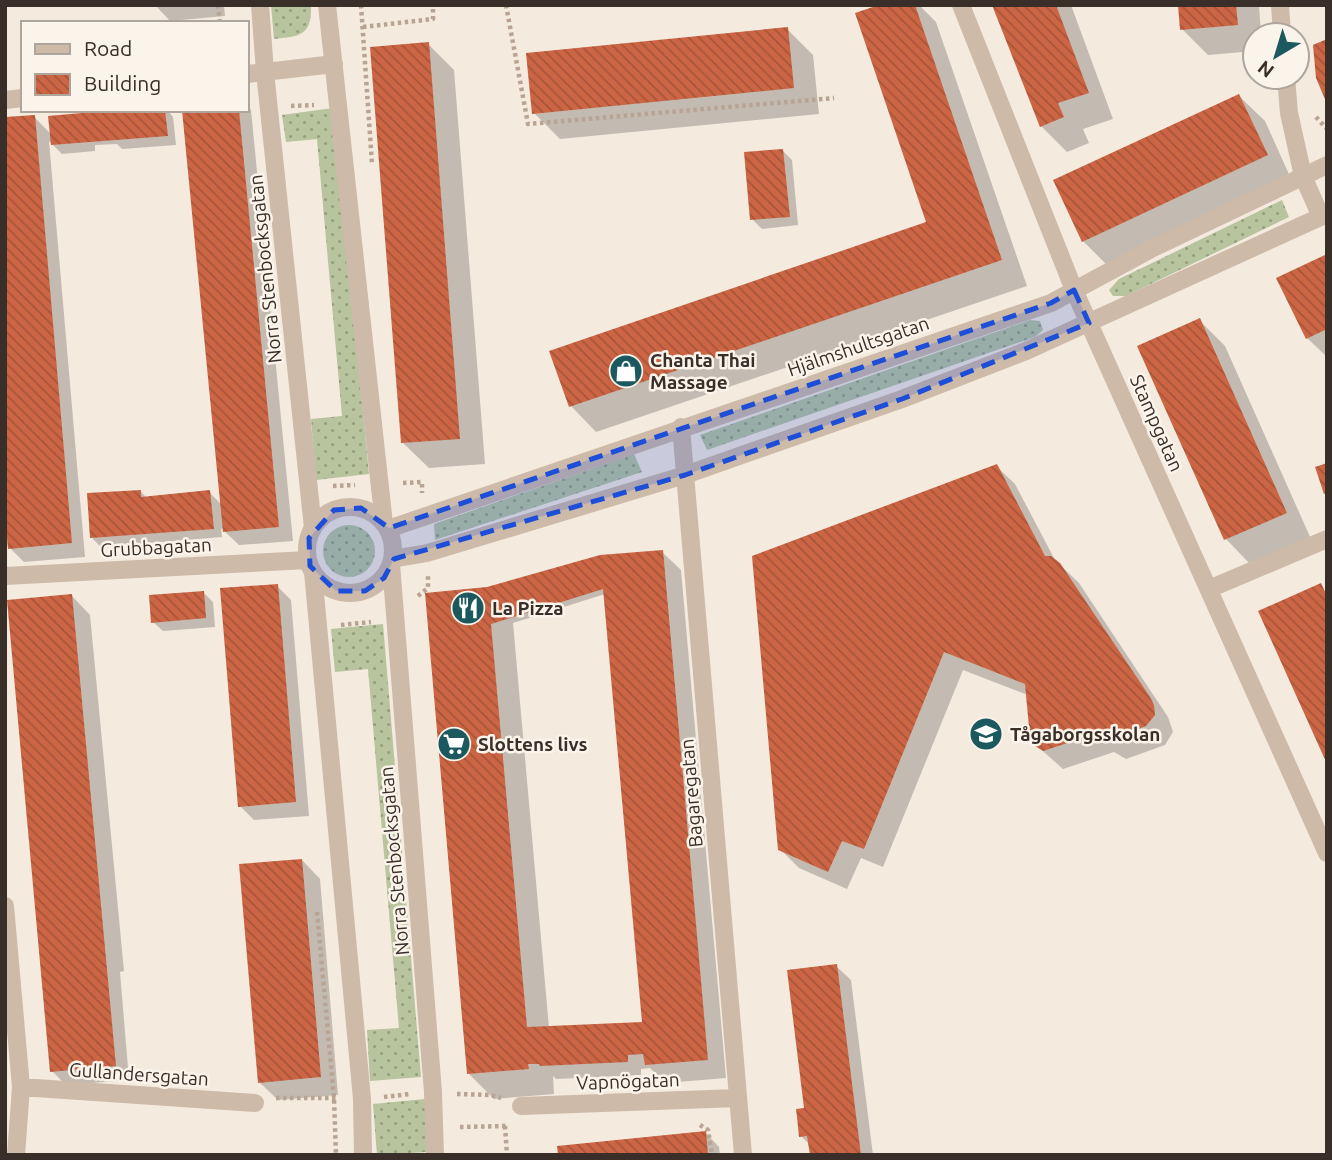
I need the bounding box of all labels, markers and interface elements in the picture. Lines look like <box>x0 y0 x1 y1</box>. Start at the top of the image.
legend <box>21 21 248 112</box>
north arrow <box>1241 21 1311 91</box>
text: Road <box>84 36 132 60</box>
text: N <box>1253 56 1278 82</box>
text: Building <box>84 71 161 95</box>
street label: Norra Stenbocksgatan <box>244 174 286 364</box>
street label: Hjälmshultsgatan <box>784 311 932 381</box>
place label: Chanta Thai Massage <box>650 349 756 393</box>
shop icon: Chanta Thai Massage <box>607 352 645 390</box>
street label: Stampgatan <box>1126 371 1188 475</box>
street label: Grubbagatan <box>100 533 212 561</box>
restaurant icon: La Pizza <box>449 589 487 627</box>
place label: La Pizza <box>492 597 563 619</box>
school or university icon: Tågaborgsskolan <box>967 715 1005 753</box>
place label: Tågaborgsskolan <box>1010 723 1160 745</box>
supermarket icon: Slottens livs <box>435 725 473 763</box>
place label: Slottens livs <box>478 733 588 755</box>
street label: Bagaregatan <box>675 738 707 848</box>
street label: Norra Stenbocksgatan <box>375 766 413 956</box>
street label: Gullandersgatan <box>68 1058 210 1090</box>
street label: Vapnögatan <box>576 1068 680 1094</box>

